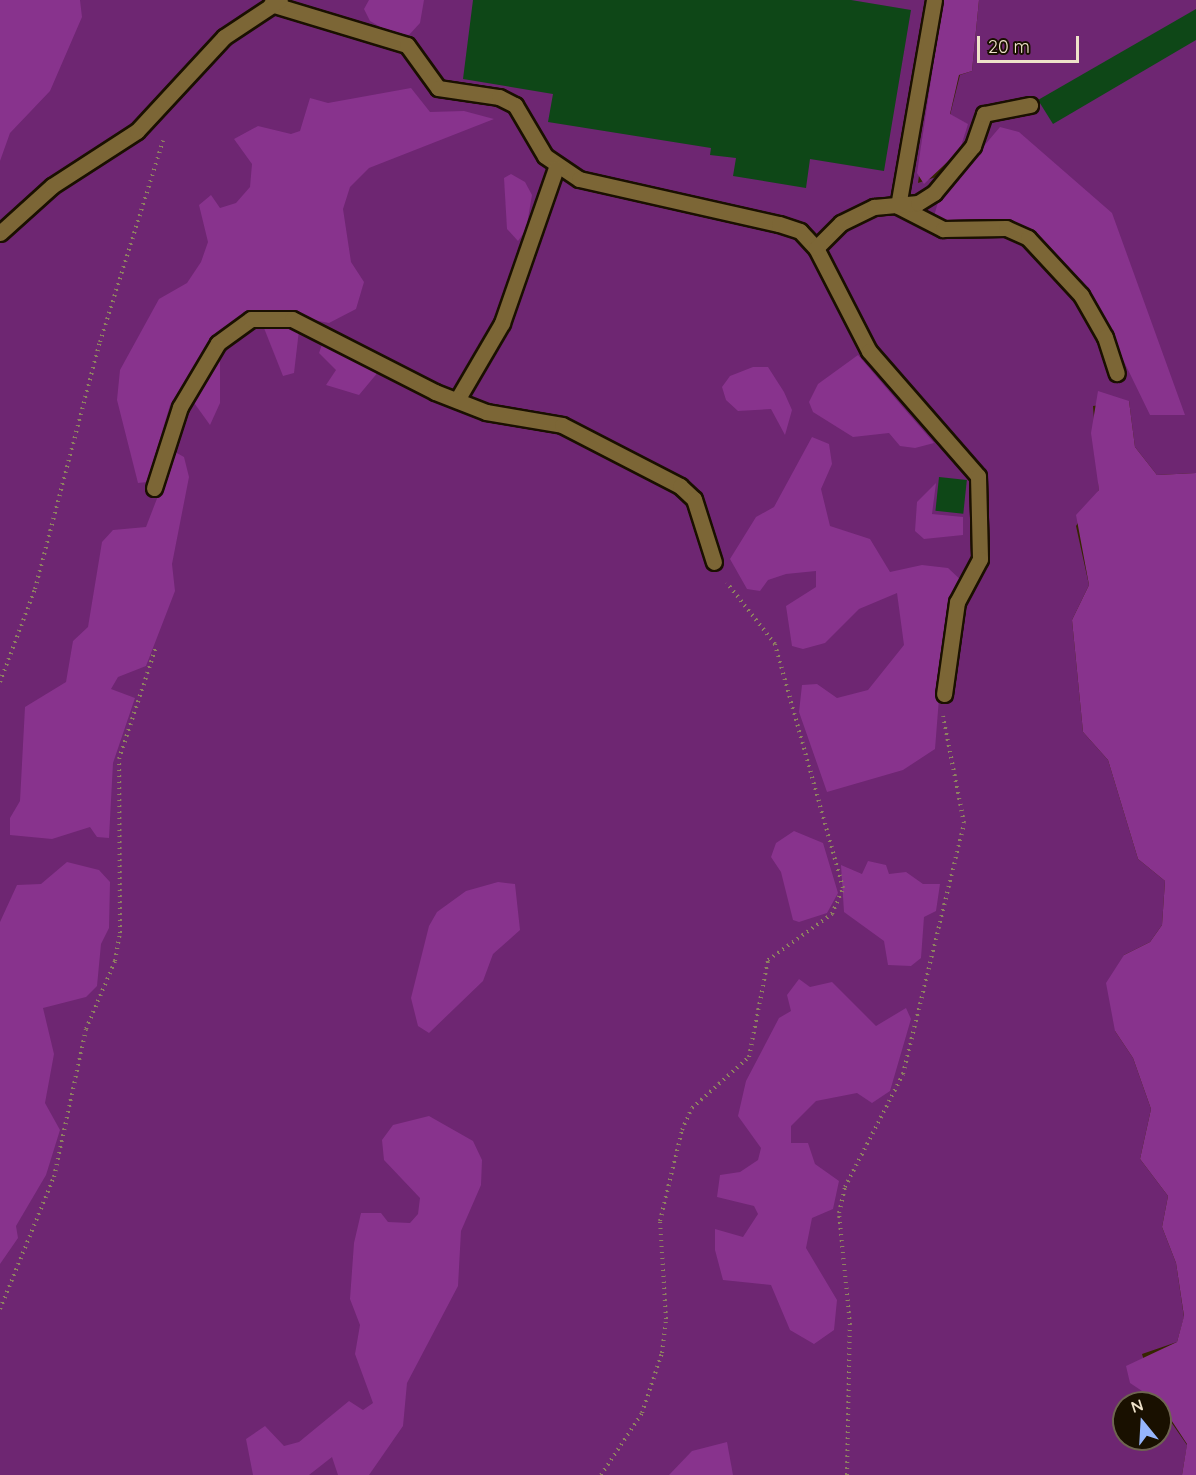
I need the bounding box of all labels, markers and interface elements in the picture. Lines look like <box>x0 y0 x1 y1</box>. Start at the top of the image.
scale bar <box>980 24 1082 62</box>
text: 20 m <box>988 35 1030 58</box>
north arrow <box>1112 1391 1172 1451</box>
text: N <box>1128 1394 1146 1417</box>

